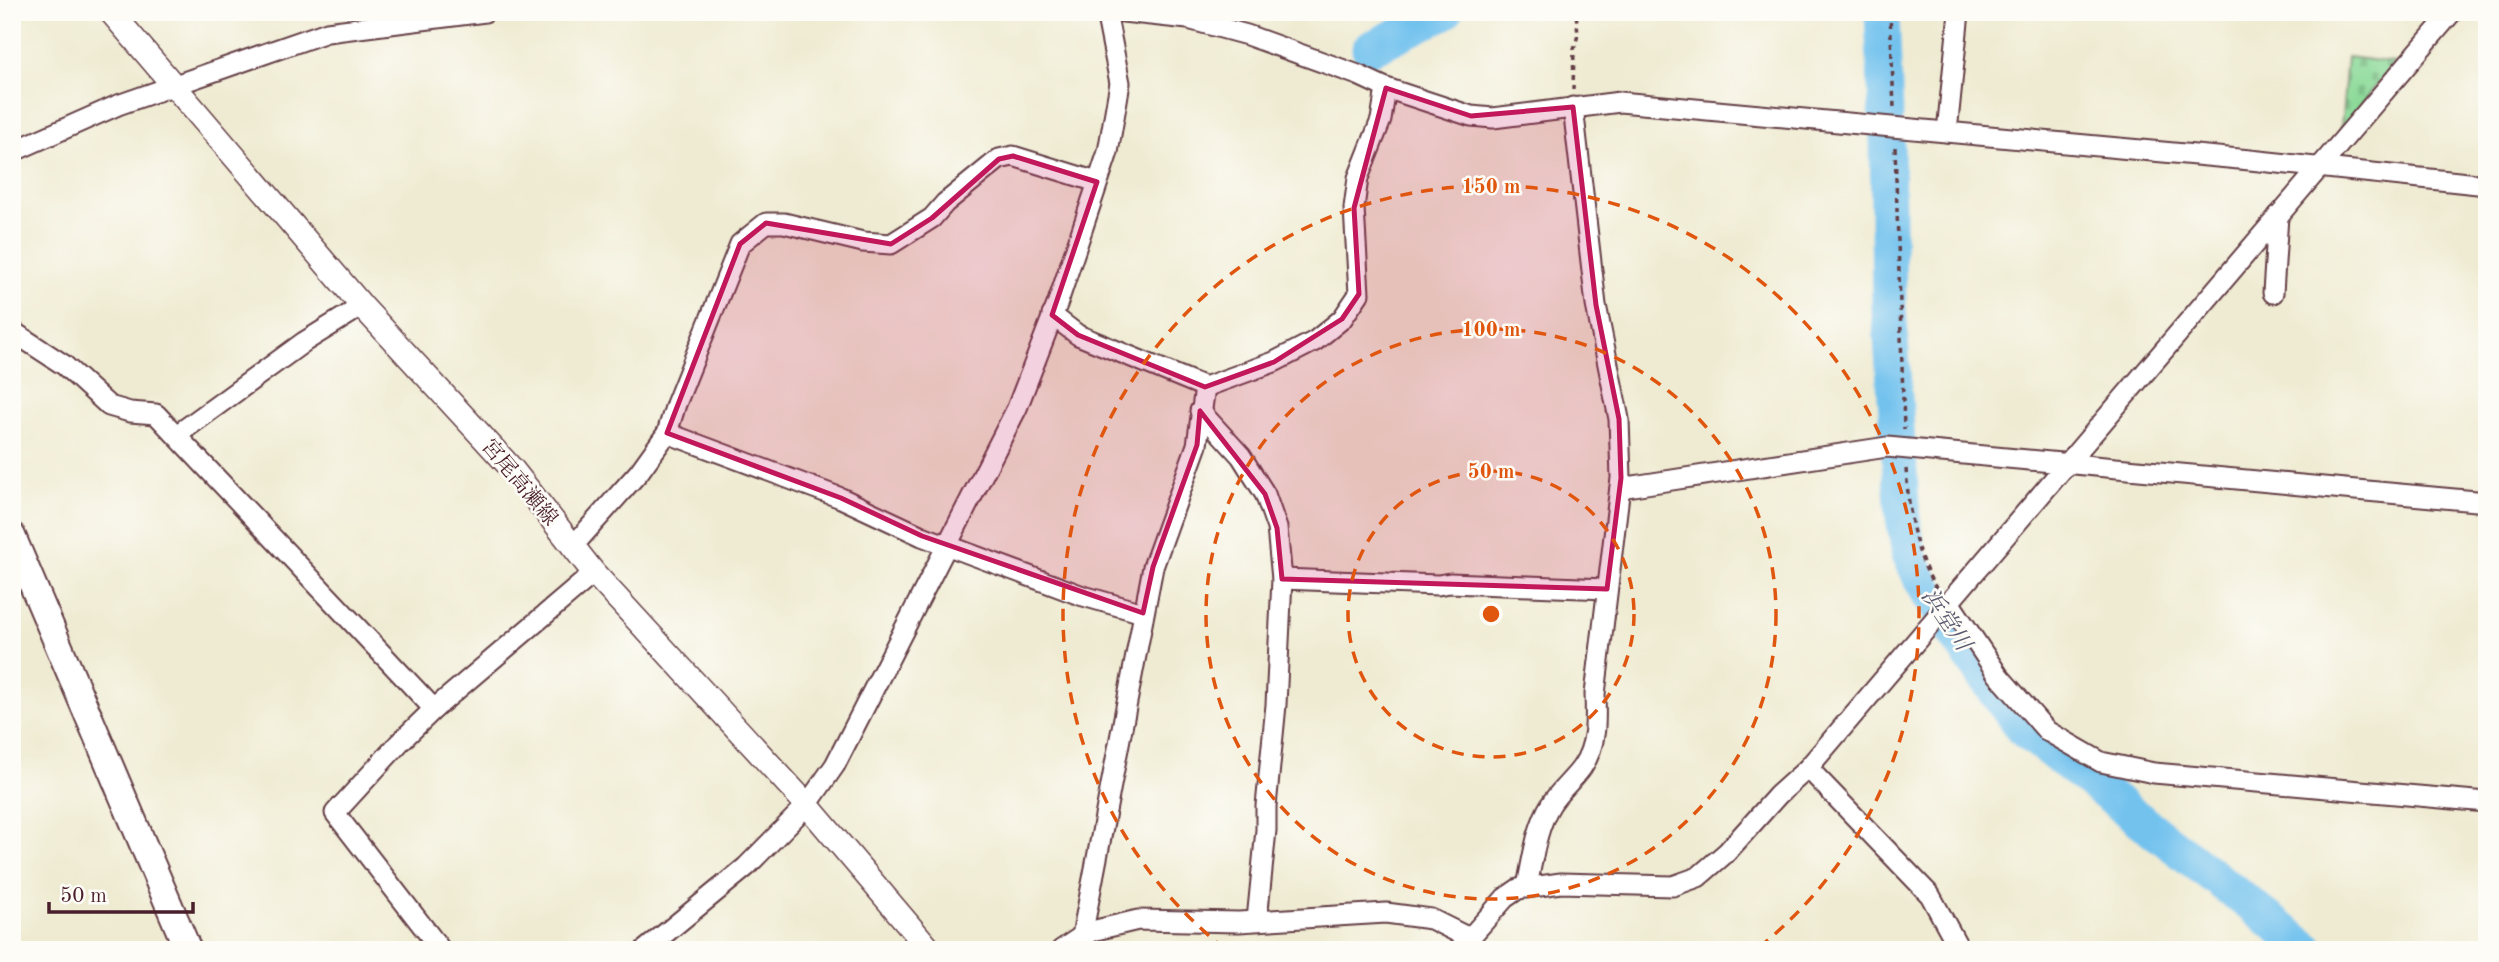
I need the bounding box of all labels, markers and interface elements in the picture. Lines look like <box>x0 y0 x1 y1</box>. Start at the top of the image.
text: 150 m <box>1461 177 1521 198</box>
text: 100 m <box>1461 320 1521 341</box>
street label: 宮尾高瀬線 <box>477 435 562 530</box>
text: 50 m <box>1467 462 1515 483</box>
water label: 浜堂川 <box>1917 584 1978 657</box>
centre of rings <box>1479 602 1503 626</box>
scale bar <box>49 871 192 915</box>
text: 50 m <box>60 886 107 907</box>

